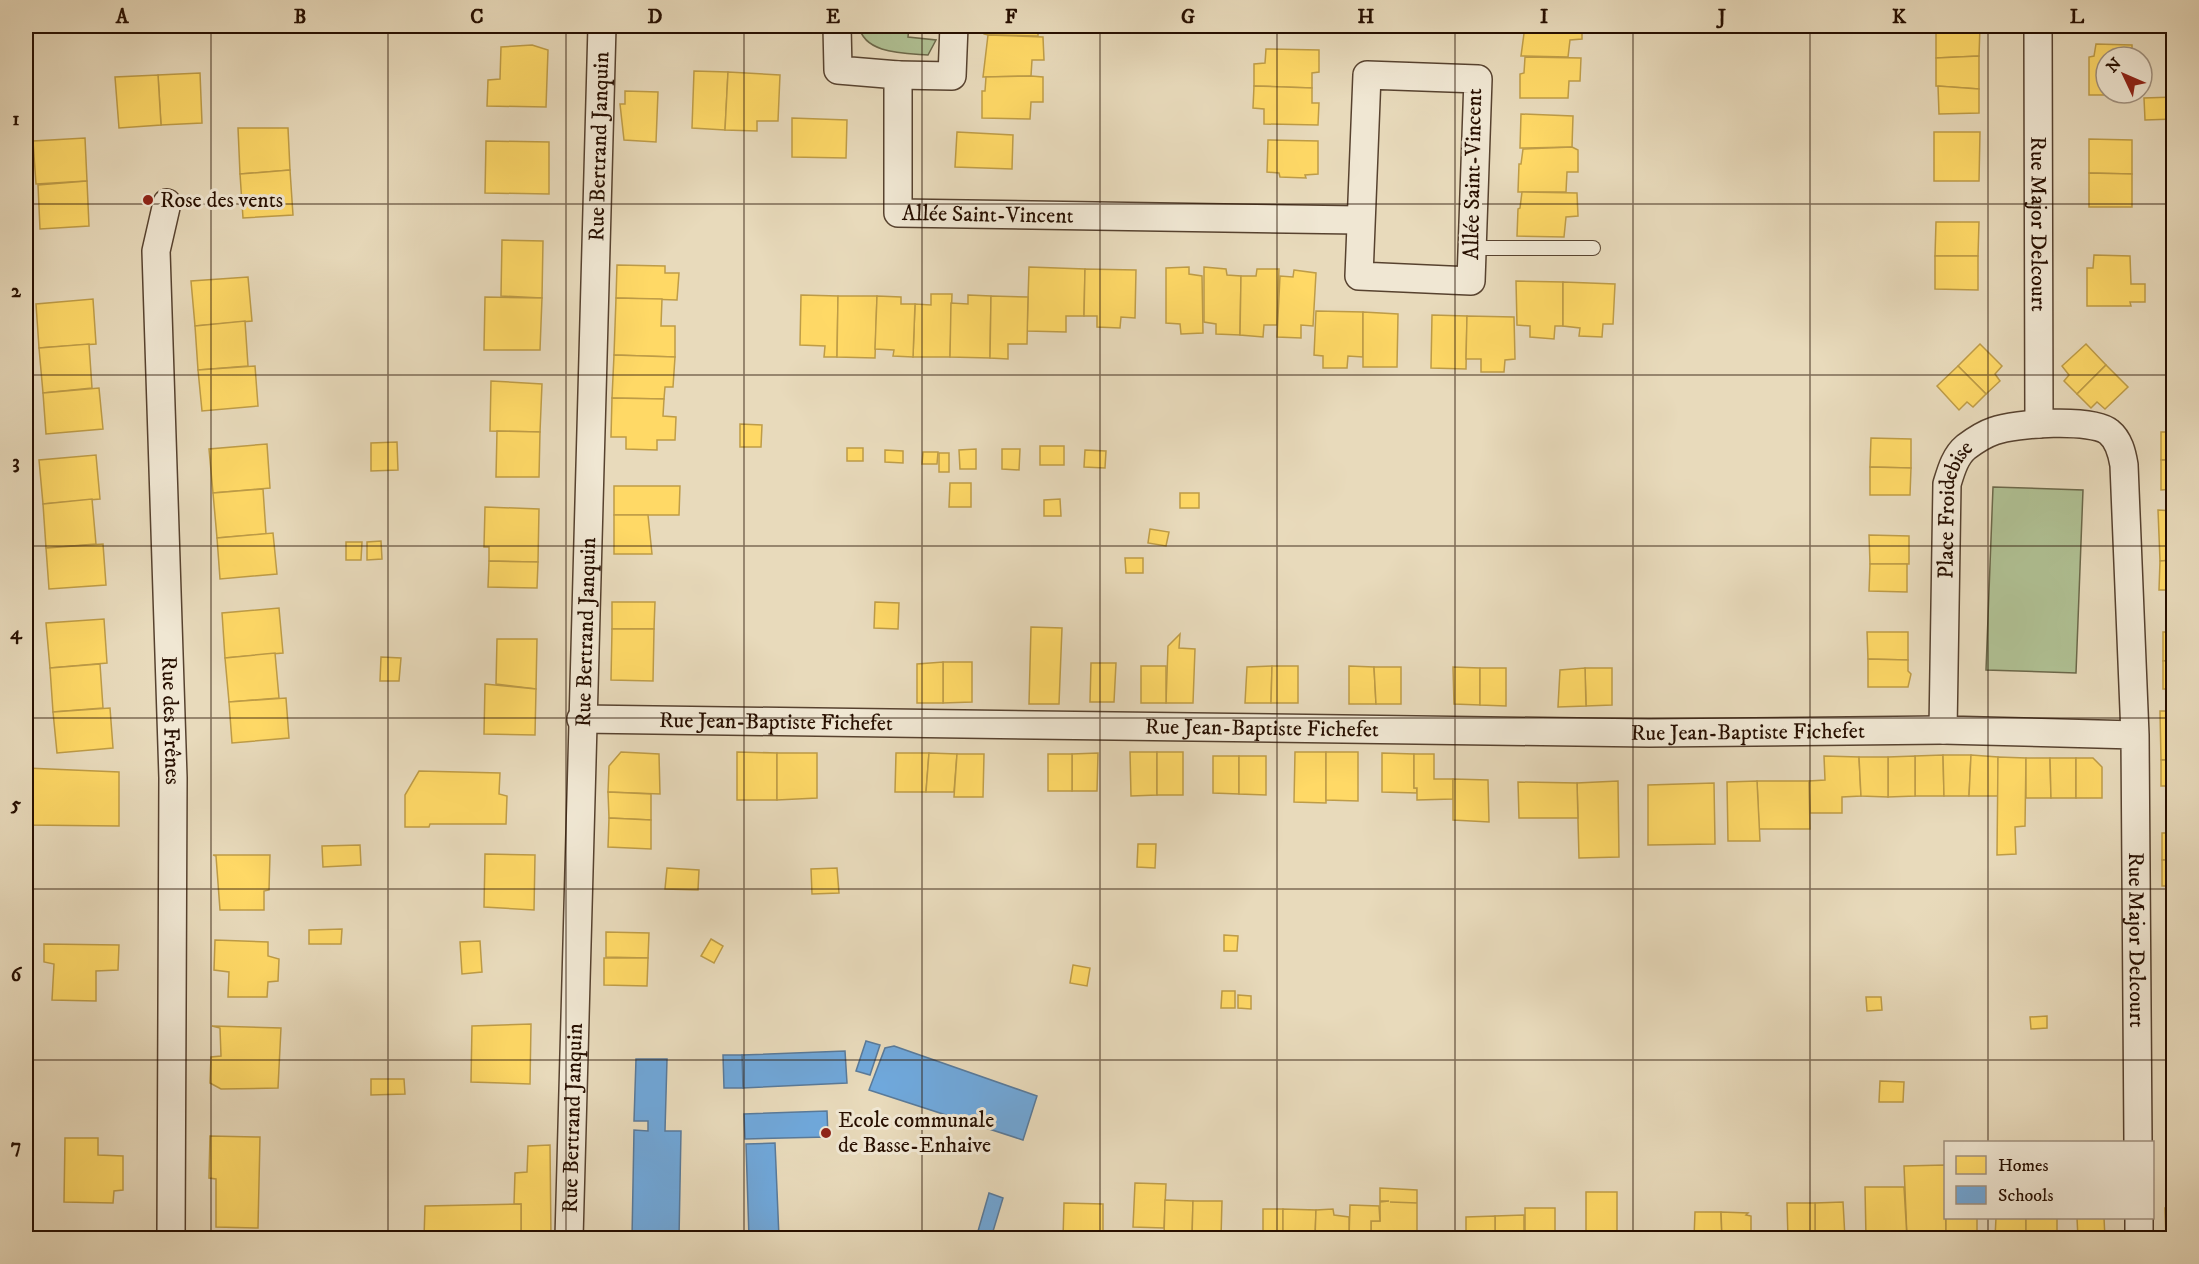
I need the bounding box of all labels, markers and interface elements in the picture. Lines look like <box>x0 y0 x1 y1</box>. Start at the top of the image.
text: A <box>115 5 130 30</box>
text: B <box>294 5 306 30</box>
text: C <box>470 5 484 30</box>
text: D <box>648 5 663 30</box>
text: E <box>826 5 840 30</box>
text: F <box>1005 5 1018 30</box>
text: G <box>1181 5 1195 30</box>
text: H <box>1358 5 1375 30</box>
text: I <box>1540 5 1548 30</box>
text: J <box>1716 5 1726 30</box>
text: K <box>1892 5 1907 30</box>
text: L <box>2070 5 2085 30</box>
north arrow <box>2094 45 2154 105</box>
street label: Rue Bertrand Janquin <box>583 51 615 242</box>
text: N <box>2102 54 2126 77</box>
street label: Allée Saint-Vincent <box>1458 88 1488 260</box>
text: 1 <box>12 107 20 132</box>
street label: Rue Major Delcourt <box>2025 136 2052 312</box>
place label: Rose des vents <box>160 187 283 214</box>
marker: Rose des vents <box>141 193 155 207</box>
street label: Allée Saint-Vincent <box>902 200 1074 229</box>
text: 2 <box>11 279 22 304</box>
street label: Place Froidebise <box>1932 434 1978 579</box>
text: 3 <box>12 450 20 475</box>
street label: Rue Bertrand Janquin <box>569 536 602 727</box>
text: 4 <box>10 621 23 646</box>
street label: Rue des Frênes <box>156 656 187 785</box>
street label: Rue Jean-Baptiste Fichefet <box>659 707 893 737</box>
street label: Rue Jean-Baptiste Fichefet <box>1145 713 1379 743</box>
street label: Rue Jean-Baptiste Fichefet <box>1631 717 1865 747</box>
text: 5 <box>10 792 21 817</box>
street label: Rue Major Delcourt <box>2122 852 2151 1028</box>
text: 6 <box>11 963 23 988</box>
street label: Rue Bertrand Janquin <box>556 1022 588 1213</box>
place label: Ecole communale de Basse-Enhaive <box>838 1107 994 1159</box>
marker: Ecole communale de Basse-Enhaive <box>819 1126 833 1140</box>
text: 7 <box>11 1134 21 1159</box>
legend <box>1944 1141 2154 1219</box>
text: Homes <box>1998 1155 2049 1177</box>
text: Schools <box>1998 1185 2053 1207</box>

